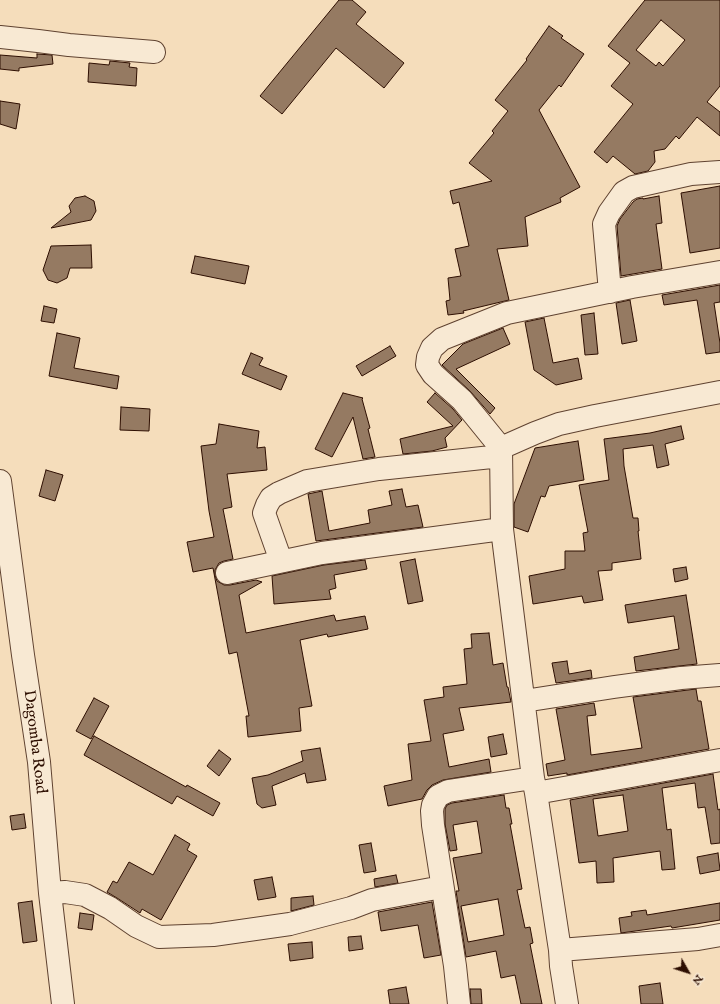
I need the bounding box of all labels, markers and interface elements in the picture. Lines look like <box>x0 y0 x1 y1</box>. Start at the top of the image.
street label: Dagomba Road <box>18 689 50 795</box>
north arrow <box>668 952 708 992</box>
text: N <box>689 971 706 988</box>

